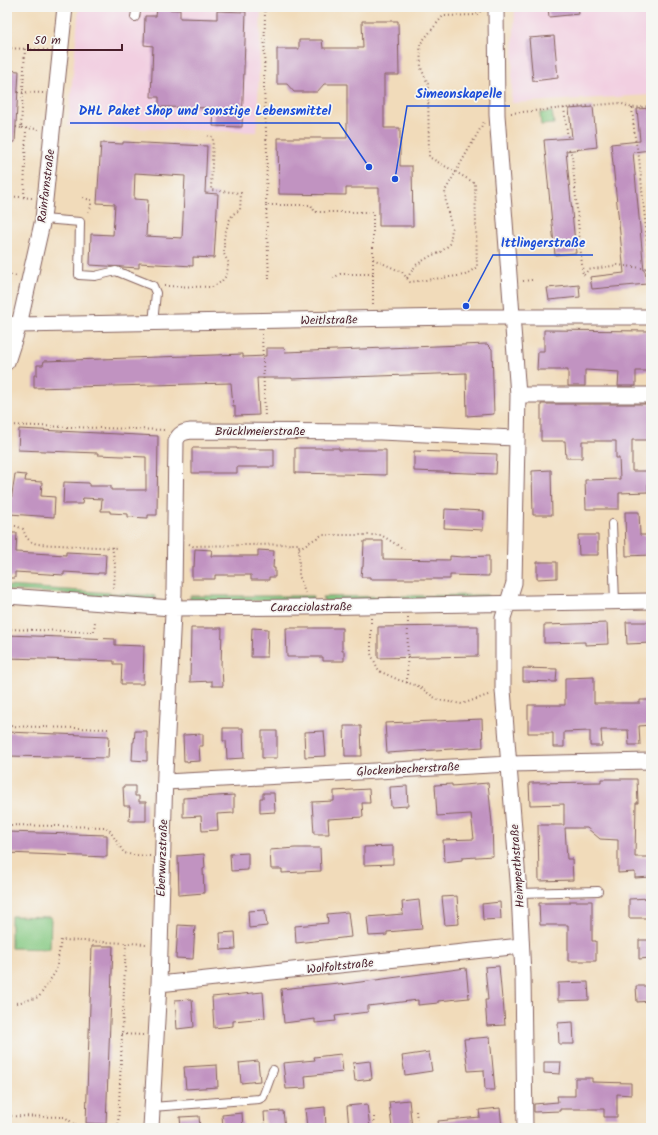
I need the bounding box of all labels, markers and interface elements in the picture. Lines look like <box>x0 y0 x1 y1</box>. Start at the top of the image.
scale bar <box>28 26 122 52</box>
text: 50 m <box>34 31 61 50</box>
callout: Simeonskapelle <box>407 81 510 106</box>
text: Simeonskapelle <box>416 84 503 105</box>
callout: DHL Paket Shop und sonstige Lebensmittel <box>70 98 339 123</box>
text: DHL Paket Shop und sonstige Lebensmittel <box>79 101 332 122</box>
street label: Rainfarnstraße <box>33 148 61 224</box>
callout: Ittlingerstraße <box>493 230 593 255</box>
text: Ittlingerstraße <box>501 233 586 254</box>
street label: Weitlstraße <box>300 310 358 330</box>
street label: Brücklmeierstraße <box>215 422 306 441</box>
street label: Caracciolastraße <box>270 597 353 618</box>
street label: Glockenbecherstraße <box>356 757 461 782</box>
street label: Eberwurzstraße <box>152 818 173 897</box>
street label: Heimperthstraße <box>505 823 530 908</box>
street label: Wolfoltstraße <box>306 953 375 979</box>

